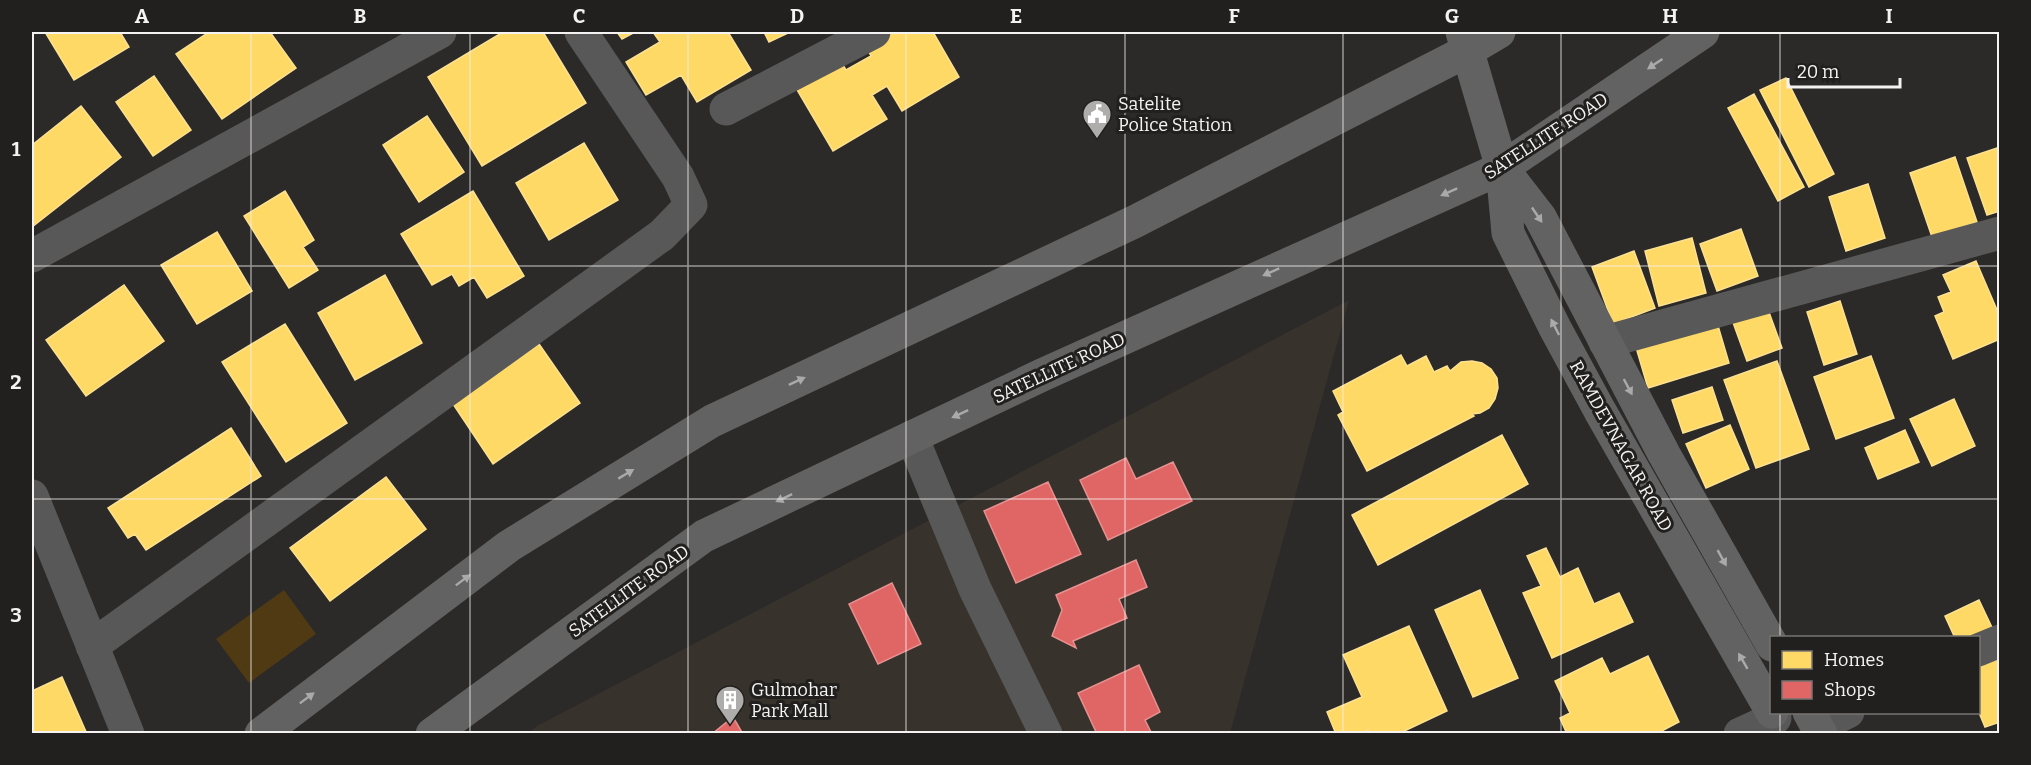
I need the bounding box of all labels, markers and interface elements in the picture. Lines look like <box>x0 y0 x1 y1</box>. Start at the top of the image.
text: A <box>135 4 150 28</box>
text: B <box>354 4 367 28</box>
text: C <box>573 4 585 28</box>
text: D <box>790 4 804 28</box>
text: E <box>1010 4 1022 28</box>
text: F <box>1228 4 1240 28</box>
text: G <box>1445 4 1459 28</box>
text: H <box>1662 4 1678 28</box>
text: I <box>1885 4 1893 28</box>
scale bar <box>1788 51 1900 89</box>
one-way arrow <box>1647 58 1663 70</box>
text: 20 m <box>1797 61 1839 83</box>
street label: SATELLITE ROAD <box>1480 88 1612 184</box>
place label: Satelite Police Station <box>1118 93 1233 136</box>
public building icon: Satelite Police Station <box>1081 98 1113 140</box>
text: 1 <box>12 137 21 161</box>
one-way arrow <box>1440 188 1458 197</box>
one-way arrow <box>1531 206 1543 222</box>
one-way arrow <box>1262 267 1280 277</box>
one-way arrow <box>1550 318 1559 335</box>
street label: SATELLITE ROAD <box>989 328 1129 408</box>
street label: RAMDEVNAGAR ROAD <box>1565 357 1677 535</box>
text: 2 <box>10 370 22 394</box>
one-way arrow <box>788 376 805 385</box>
one-way arrow <box>1623 379 1633 396</box>
one-way arrow <box>952 410 969 419</box>
one-way arrow <box>618 468 634 479</box>
one-way arrow <box>775 493 792 503</box>
street label: SATELLITE ROAD <box>565 540 693 642</box>
one-way arrow <box>1717 550 1727 567</box>
one-way arrow <box>455 575 470 587</box>
text: 3 <box>10 603 22 627</box>
legend <box>1770 636 1980 714</box>
text: Homes <box>1824 649 1884 671</box>
one-way arrow <box>1738 653 1748 670</box>
place label: Gulmohar Park Mall <box>751 679 837 722</box>
text: Shops <box>1824 679 1876 701</box>
building icon: Gulmohar Park Mall <box>714 684 746 726</box>
one-way arrow <box>300 693 315 705</box>

